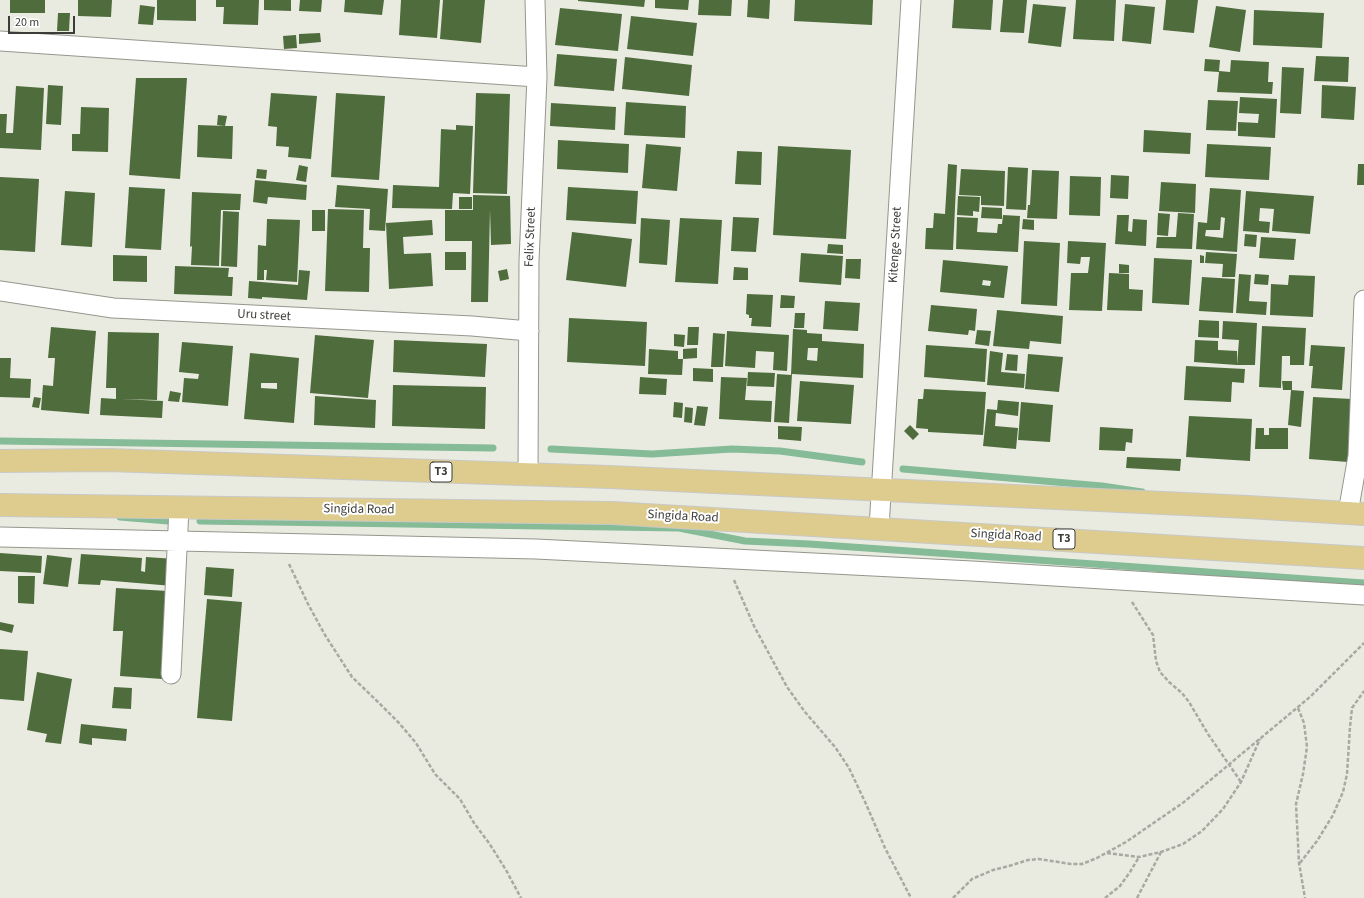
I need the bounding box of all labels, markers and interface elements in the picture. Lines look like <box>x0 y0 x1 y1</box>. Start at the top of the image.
scale bar <box>10 8 77 34</box>
text: 20 m <box>15 14 39 31</box>
street label: Kitenge Street <box>886 206 906 284</box>
street label: Felix Street <box>522 207 540 267</box>
street label: Uru street <box>237 307 291 325</box>
road number: T3 <box>430 462 452 482</box>
street label: Singida Road <box>323 502 395 518</box>
street label: Singida Road <box>647 507 719 527</box>
street label: Singida Road <box>970 526 1042 546</box>
road number: T3 <box>1053 529 1075 549</box>

